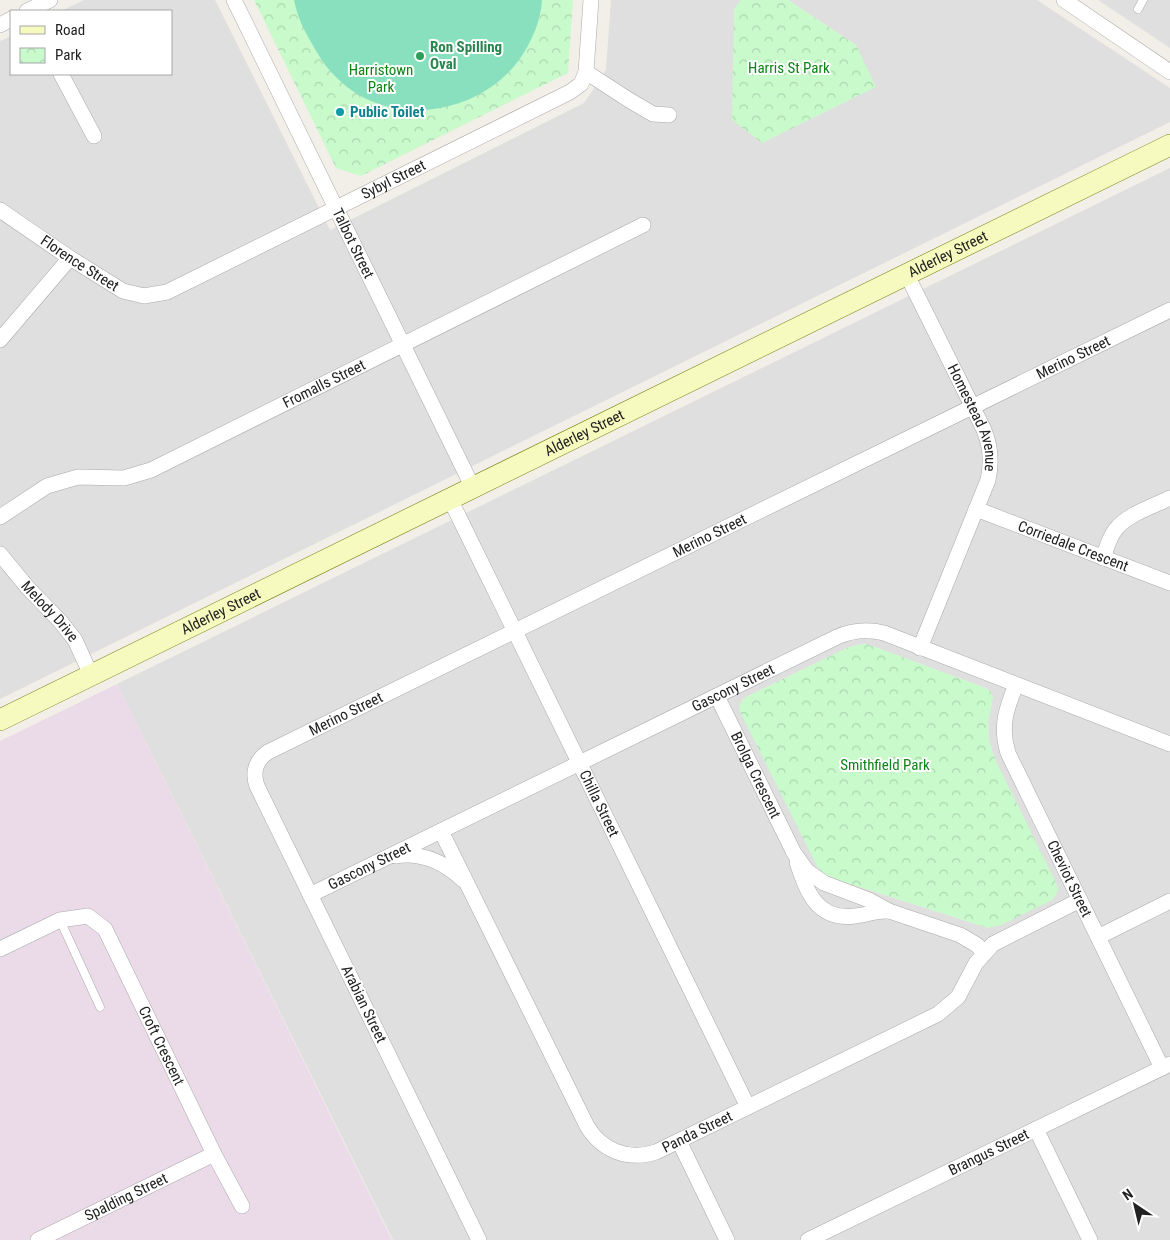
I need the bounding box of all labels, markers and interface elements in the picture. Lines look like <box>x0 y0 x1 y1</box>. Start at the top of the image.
legend <box>10 10 172 75</box>
text: Road <box>55 21 85 39</box>
place label: Ron Spilling Oval <box>430 38 502 73</box>
text: Park <box>55 46 82 64</box>
marker: Ron Spilling Oval <box>414 50 426 62</box>
park label: Harris St Park <box>748 59 830 77</box>
park label: Harristown Park <box>349 61 413 96</box>
place label: Public Toilet <box>350 103 425 121</box>
marker: Public Toilet <box>334 106 346 118</box>
street label: Sybyl Street <box>358 156 429 203</box>
street label: Talbot Street <box>328 205 378 281</box>
street label: Alderley Street <box>905 227 990 281</box>
street label: Florence Street <box>37 232 122 295</box>
street label: Merino Street <box>1033 332 1113 383</box>
street label: Fromalls Street <box>280 356 368 412</box>
street label: Homestead Avenue <box>944 361 999 472</box>
street label: Alderley Street <box>541 406 627 460</box>
street label: Merino Street <box>670 510 749 561</box>
street label: Corriedale Crescent <box>1015 517 1131 575</box>
street label: Melody Drive <box>17 577 82 646</box>
street label: Alderley Street <box>178 584 264 639</box>
street label: Gascony Street <box>689 660 777 716</box>
street label: Merino Street <box>306 688 386 739</box>
street label: Brolga Crescent <box>727 729 785 821</box>
park label: Smithfield Park <box>840 756 930 774</box>
street label: Chilla Street <box>575 767 623 840</box>
street label: Cheviot Street <box>1043 837 1096 920</box>
street label: Gascony Street <box>325 838 413 894</box>
street label: Arabian Street <box>337 962 391 1046</box>
street label: Croft Crescent <box>135 1003 188 1088</box>
street label: Panda Street <box>659 1107 735 1157</box>
street label: Brangus Street <box>946 1125 1032 1179</box>
street label: Spalding Street <box>82 1169 170 1225</box>
north arrow <box>1110 1180 1160 1230</box>
text: N <box>1119 1185 1136 1203</box>

